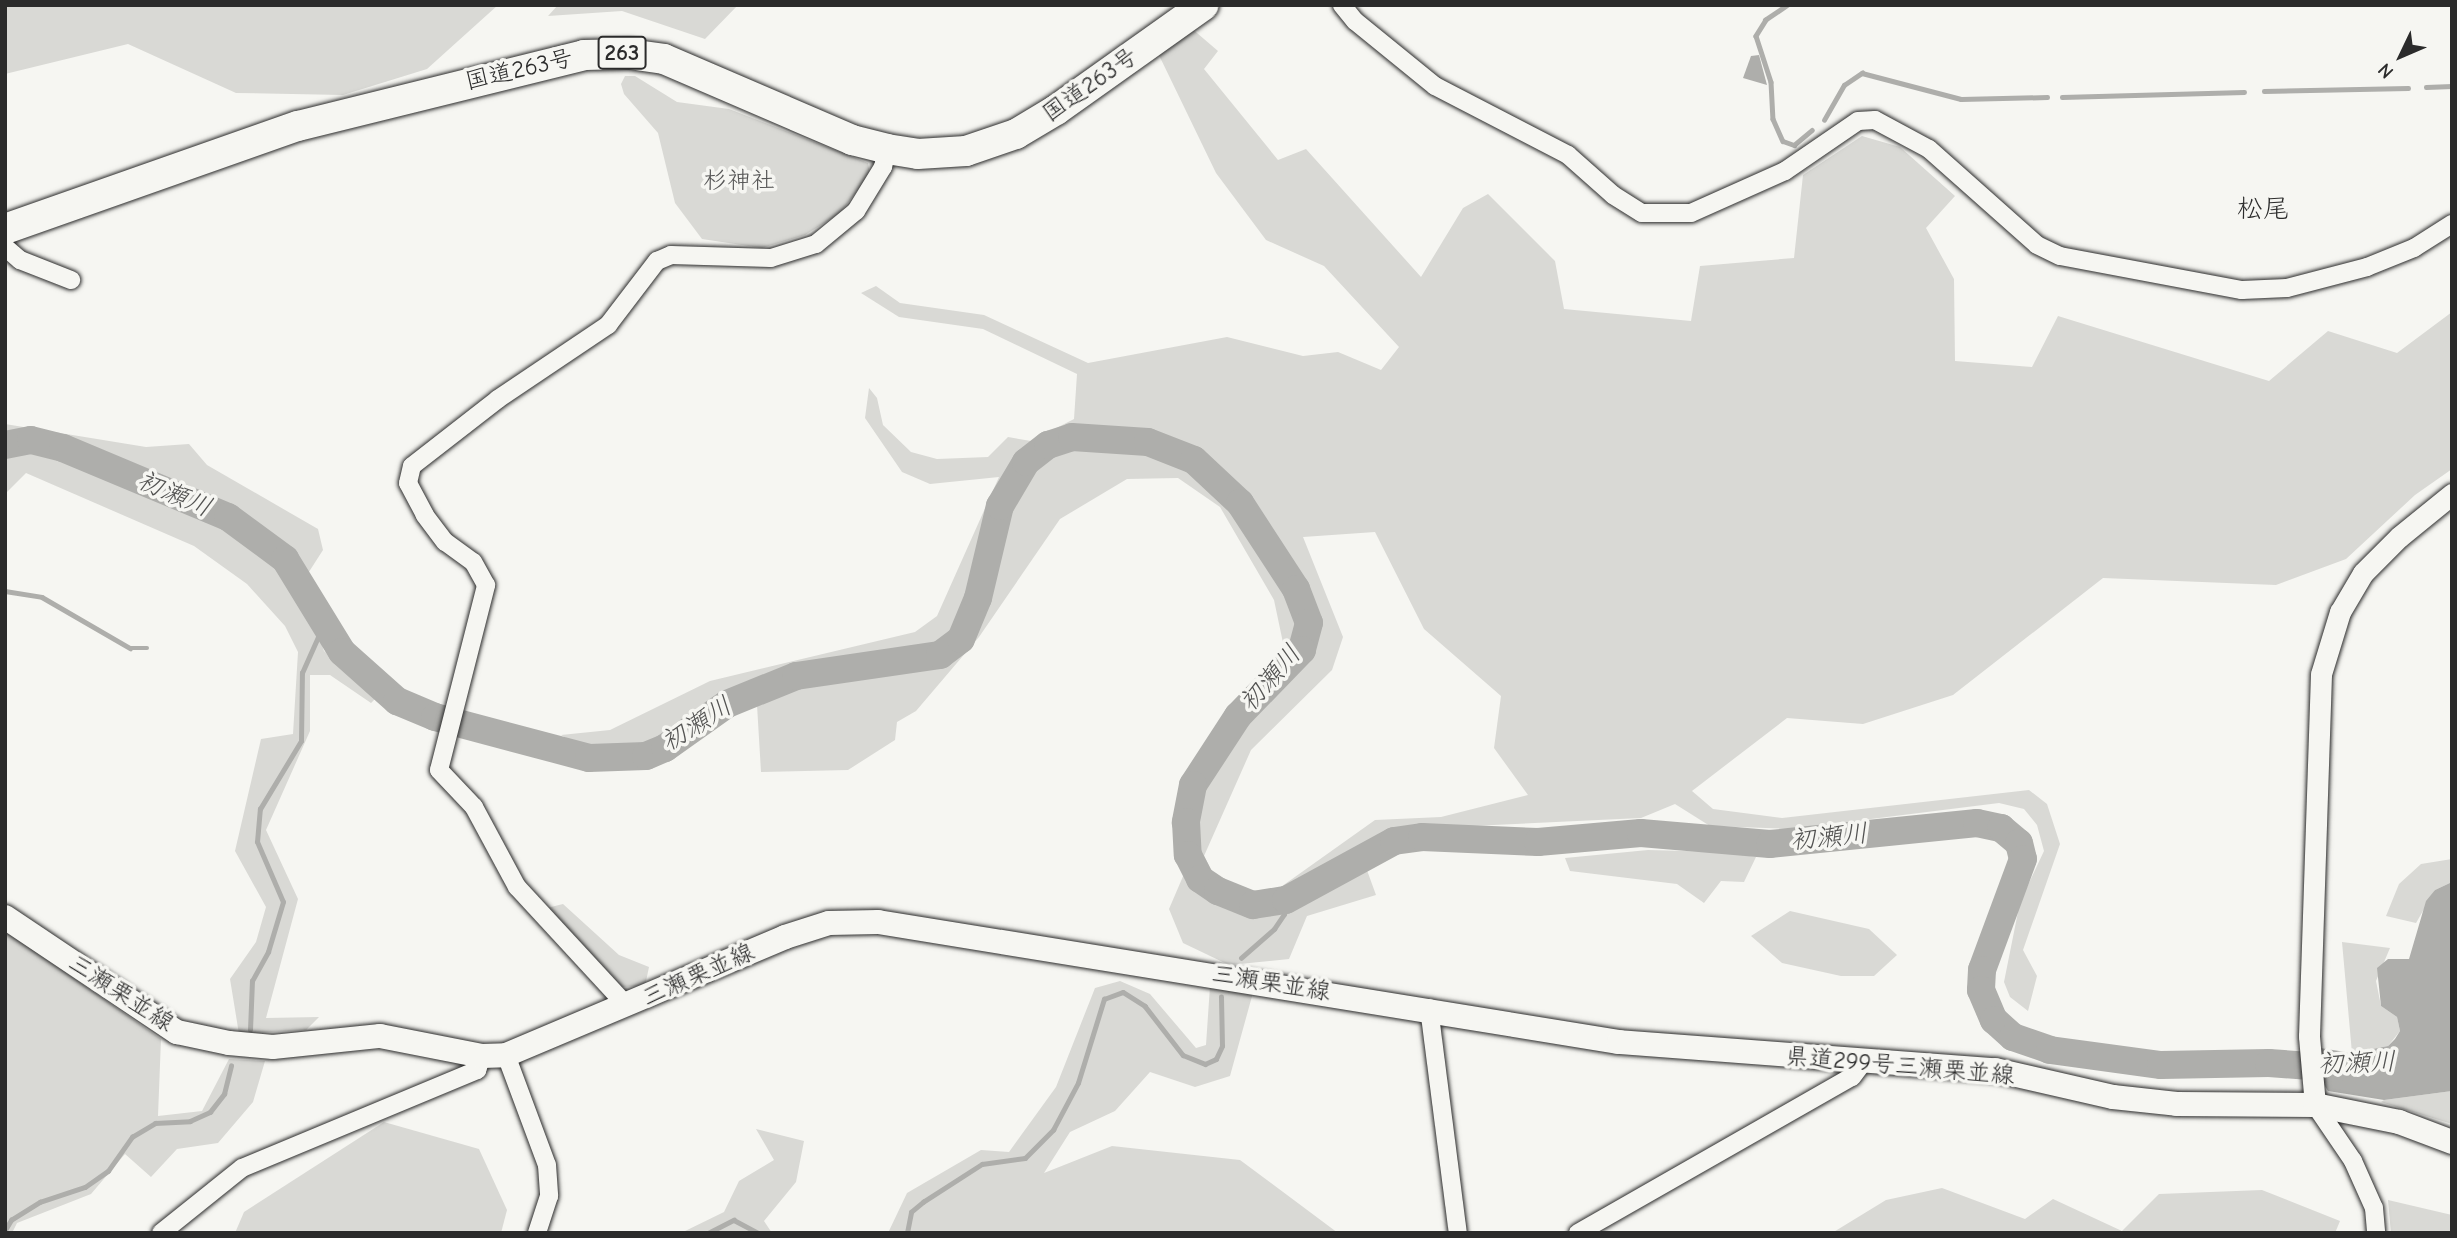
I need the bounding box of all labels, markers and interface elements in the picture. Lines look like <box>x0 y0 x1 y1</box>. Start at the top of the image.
north arrow <box>2366 21 2436 91</box>
road number: 263 <box>598 34 646 72</box>
street label: 国道263号 <box>1037 42 1143 128</box>
street label: 国道263号 <box>462 44 576 96</box>
text: N <box>2374 58 2398 83</box>
park label: 杉神社 <box>703 167 775 195</box>
district label: 松尾 <box>2237 194 2289 226</box>
water label: 初瀬川 <box>132 465 216 525</box>
water label: 初瀬川 <box>1234 639 1308 719</box>
water label: 初瀬川 <box>656 691 738 759</box>
water label: 初瀬川 <box>1789 818 1869 858</box>
street label: 三瀬栗並線 <box>637 937 759 1013</box>
street label: 三瀬栗並線 <box>63 948 179 1038</box>
street label: 三瀬栗並線 <box>1209 959 1333 1007</box>
street label: 県道299号三瀬栗並線 <box>1784 1042 2016 1090</box>
water label: 初瀬川 <box>2317 1047 2397 1081</box>

